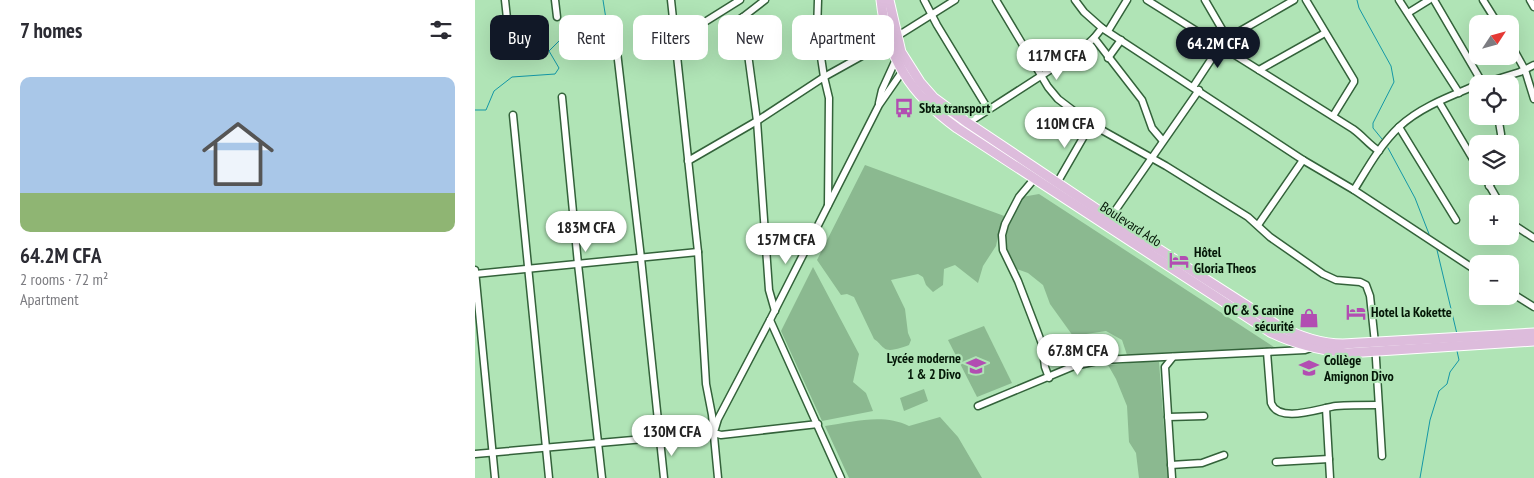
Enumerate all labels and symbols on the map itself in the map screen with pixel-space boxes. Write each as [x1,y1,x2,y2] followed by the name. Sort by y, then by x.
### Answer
[1469,15,1519,65] north arrow
[1161,27,1275,69] pin: 64.2M CFA
[1005,38,1109,81] pin: 117M CFA
[893,97,915,119] bus stop icon: Sbta transport
[919,99,990,117] place label: Sbta transport
[1013,106,1117,149] pin: 110M CFA
[1097,197,1165,251] street label: Boulevard Ado
[534,210,638,253] pin: 183M CFA
[734,222,838,265] pin: 157M CFA
[1194,243,1256,277] place label: Hôtel Gloria Theos
[1168,249,1190,271] hotel icon: Hôtel Gloria Theos
[1224,301,1294,335] place label: OC & S canine sécurité
[1345,301,1367,323] hotel icon: Hotel la Kokette
[1371,303,1452,321] place label: Hotel la Kokette
[1298,307,1320,329] shop icon: OC & S canine sécurité
[1021,334,1135,376] pin: 67.8M CFA
[887,349,961,383] place label: Lycée moderne 1 & 2 Divo
[1323,351,1394,385] place label: Collège Amignon Divo
[965,355,987,377] school or university icon: Lycée moderne 1 & 2 Divo
[1298,357,1320,379] school or university icon: Collège Amignon Divo
[620,414,724,457] pin: 130M CFA

